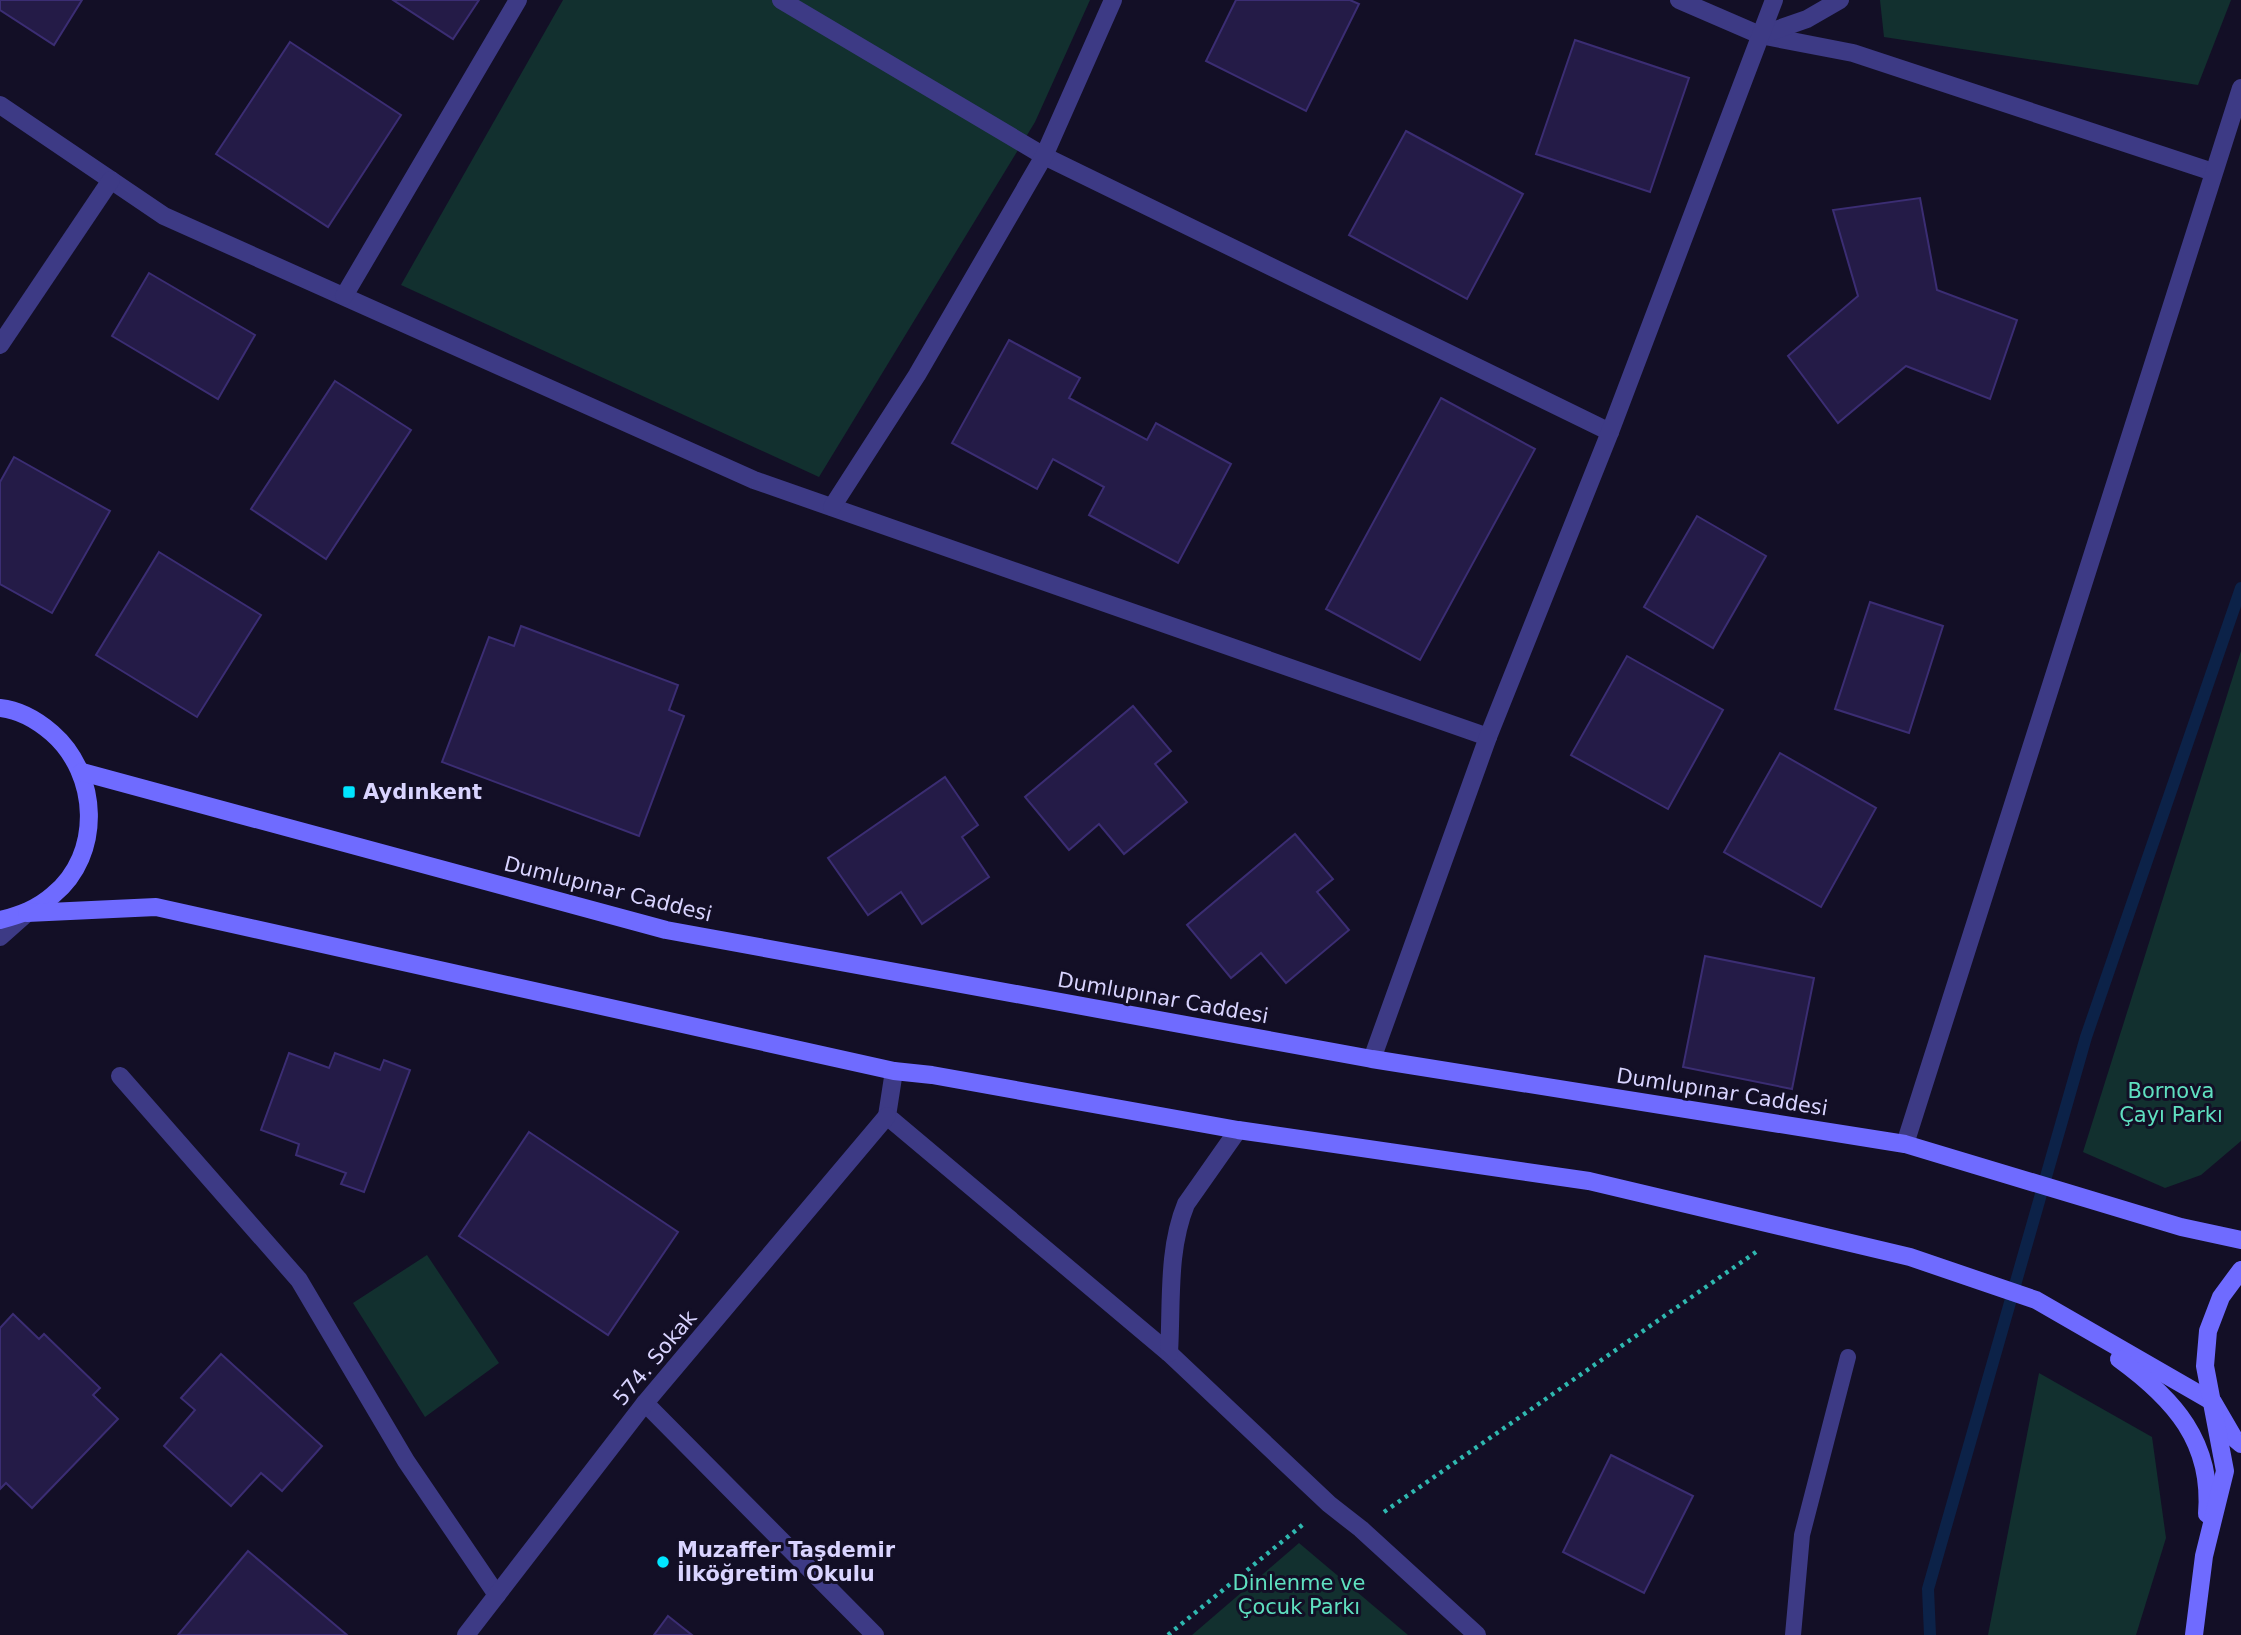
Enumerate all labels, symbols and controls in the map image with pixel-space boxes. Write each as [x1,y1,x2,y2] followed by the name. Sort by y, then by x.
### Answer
[363,780,482,804] place label: Aydınkent
[341,784,357,800] marker: Aydınkent
[501,852,715,926] street label: Dumlupınar Caddesi
[1056,968,1270,1028] street label: Dumlupınar Caddesi
[1615,1063,1829,1121] street label: Dumlupınar Caddesi
[2119,1079,2223,1127] park label: Bornova Çayı Parkı
[608,1305,702,1410] street label: 574. Sokak
[677,1538,896,1586] place label: Muzaffer Taşdemir İlköğretim Okulu
[655,1554,671,1570] marker: Muzaffer Taşdemir İlköğretim Okulu
[1233,1571,1365,1619] park label: Dinlenme ve Çocuk Parkı

